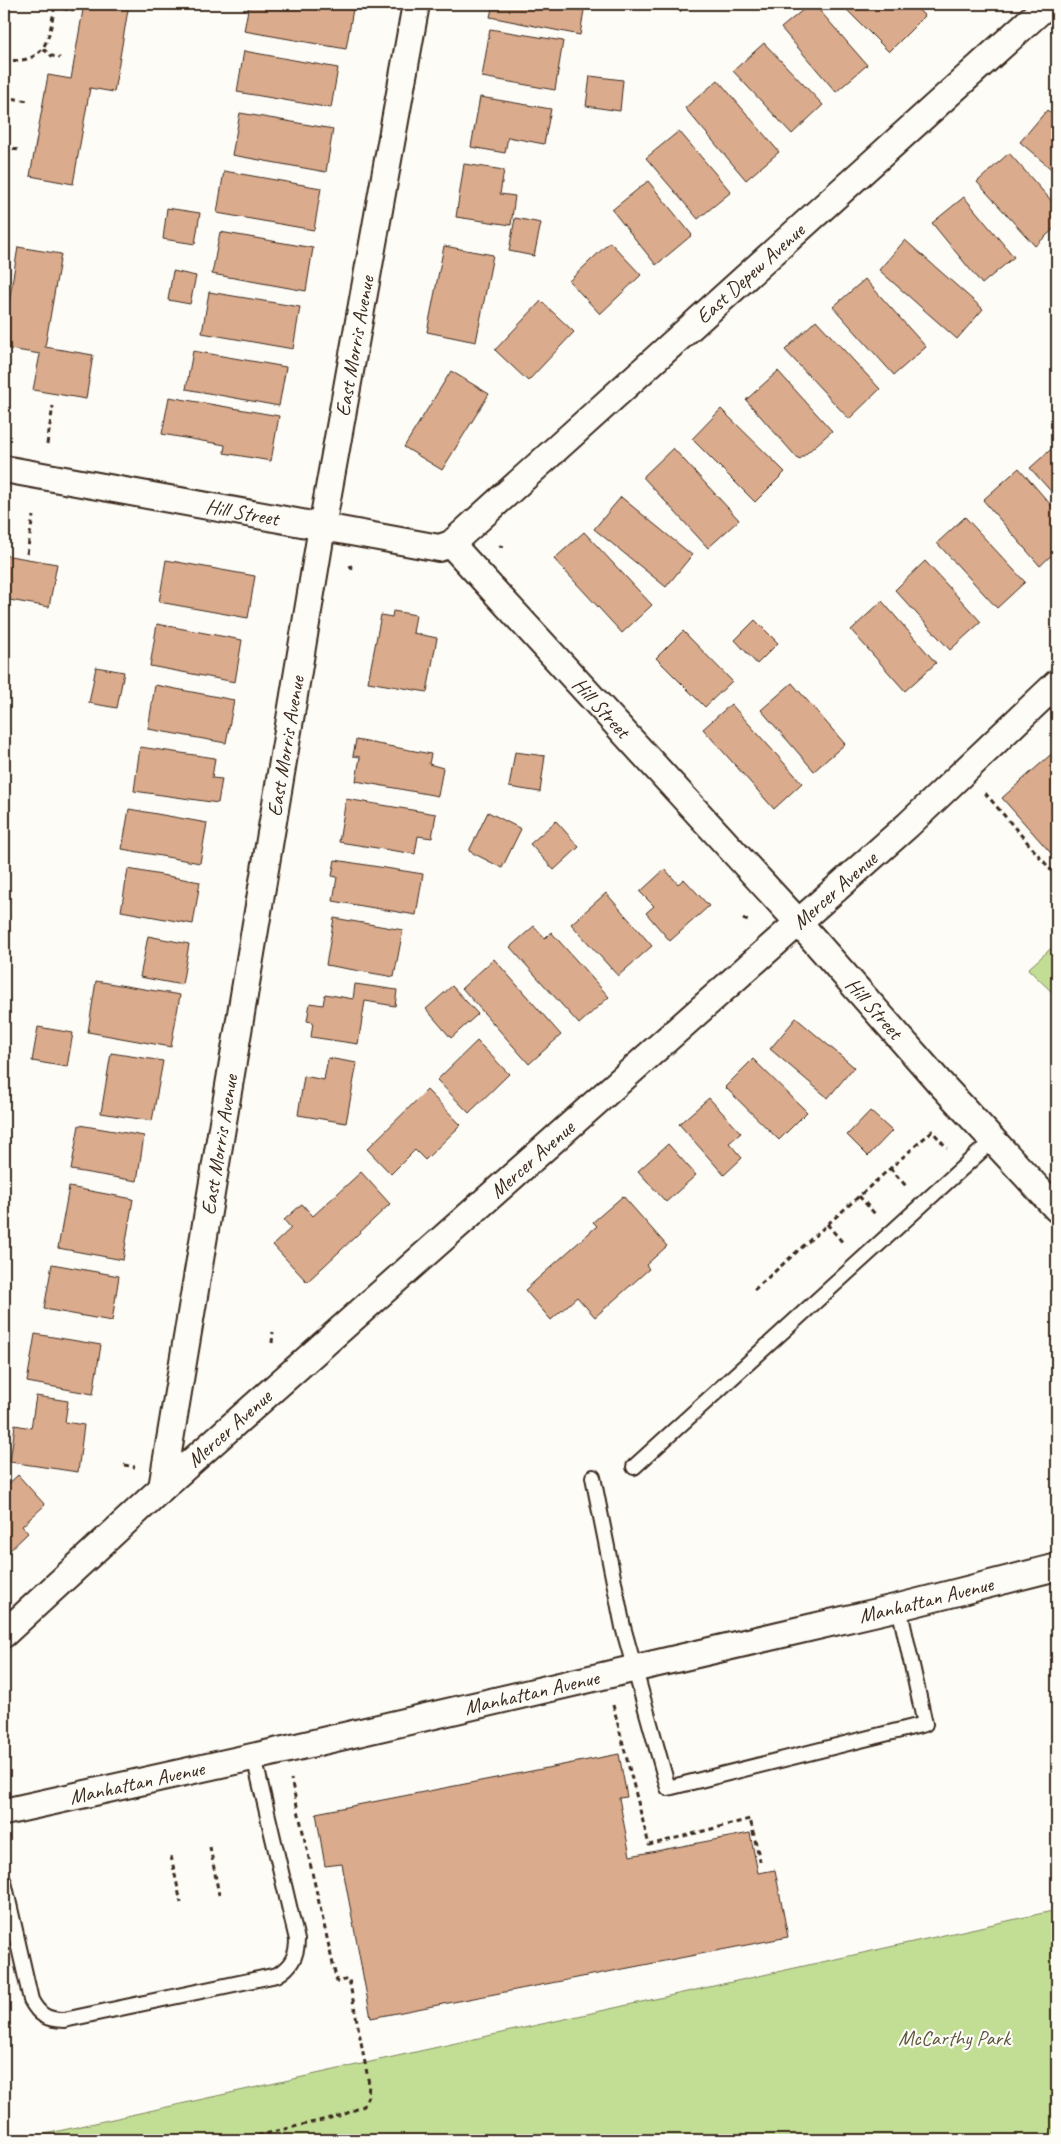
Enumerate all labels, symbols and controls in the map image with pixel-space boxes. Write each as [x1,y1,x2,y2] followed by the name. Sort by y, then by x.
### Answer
[690,217,811,329] street label: East Depew Avenue
[329,273,380,418] street label: East Morris Avenue
[204,493,283,532] street label: Hill Street
[567,672,637,745] street label: Hill Street
[261,673,310,818] street label: East Morris Avenue
[787,845,883,935] street label: Mercer Avenue
[840,972,909,1046] street label: Hill Street
[195,1072,244,1217] street label: East Morris Avenue
[484,1114,581,1204] street label: Mercer Avenue
[181,1383,278,1473] street label: Mercer Avenue
[856,1570,997,1629] street label: Manhattan Avenue
[462,1664,603,1721] street label: Manhattan Avenue
[67,1755,208,1810] street label: Manhattan Avenue
[898,2025,1012,2051] park label: McCarthy Park

